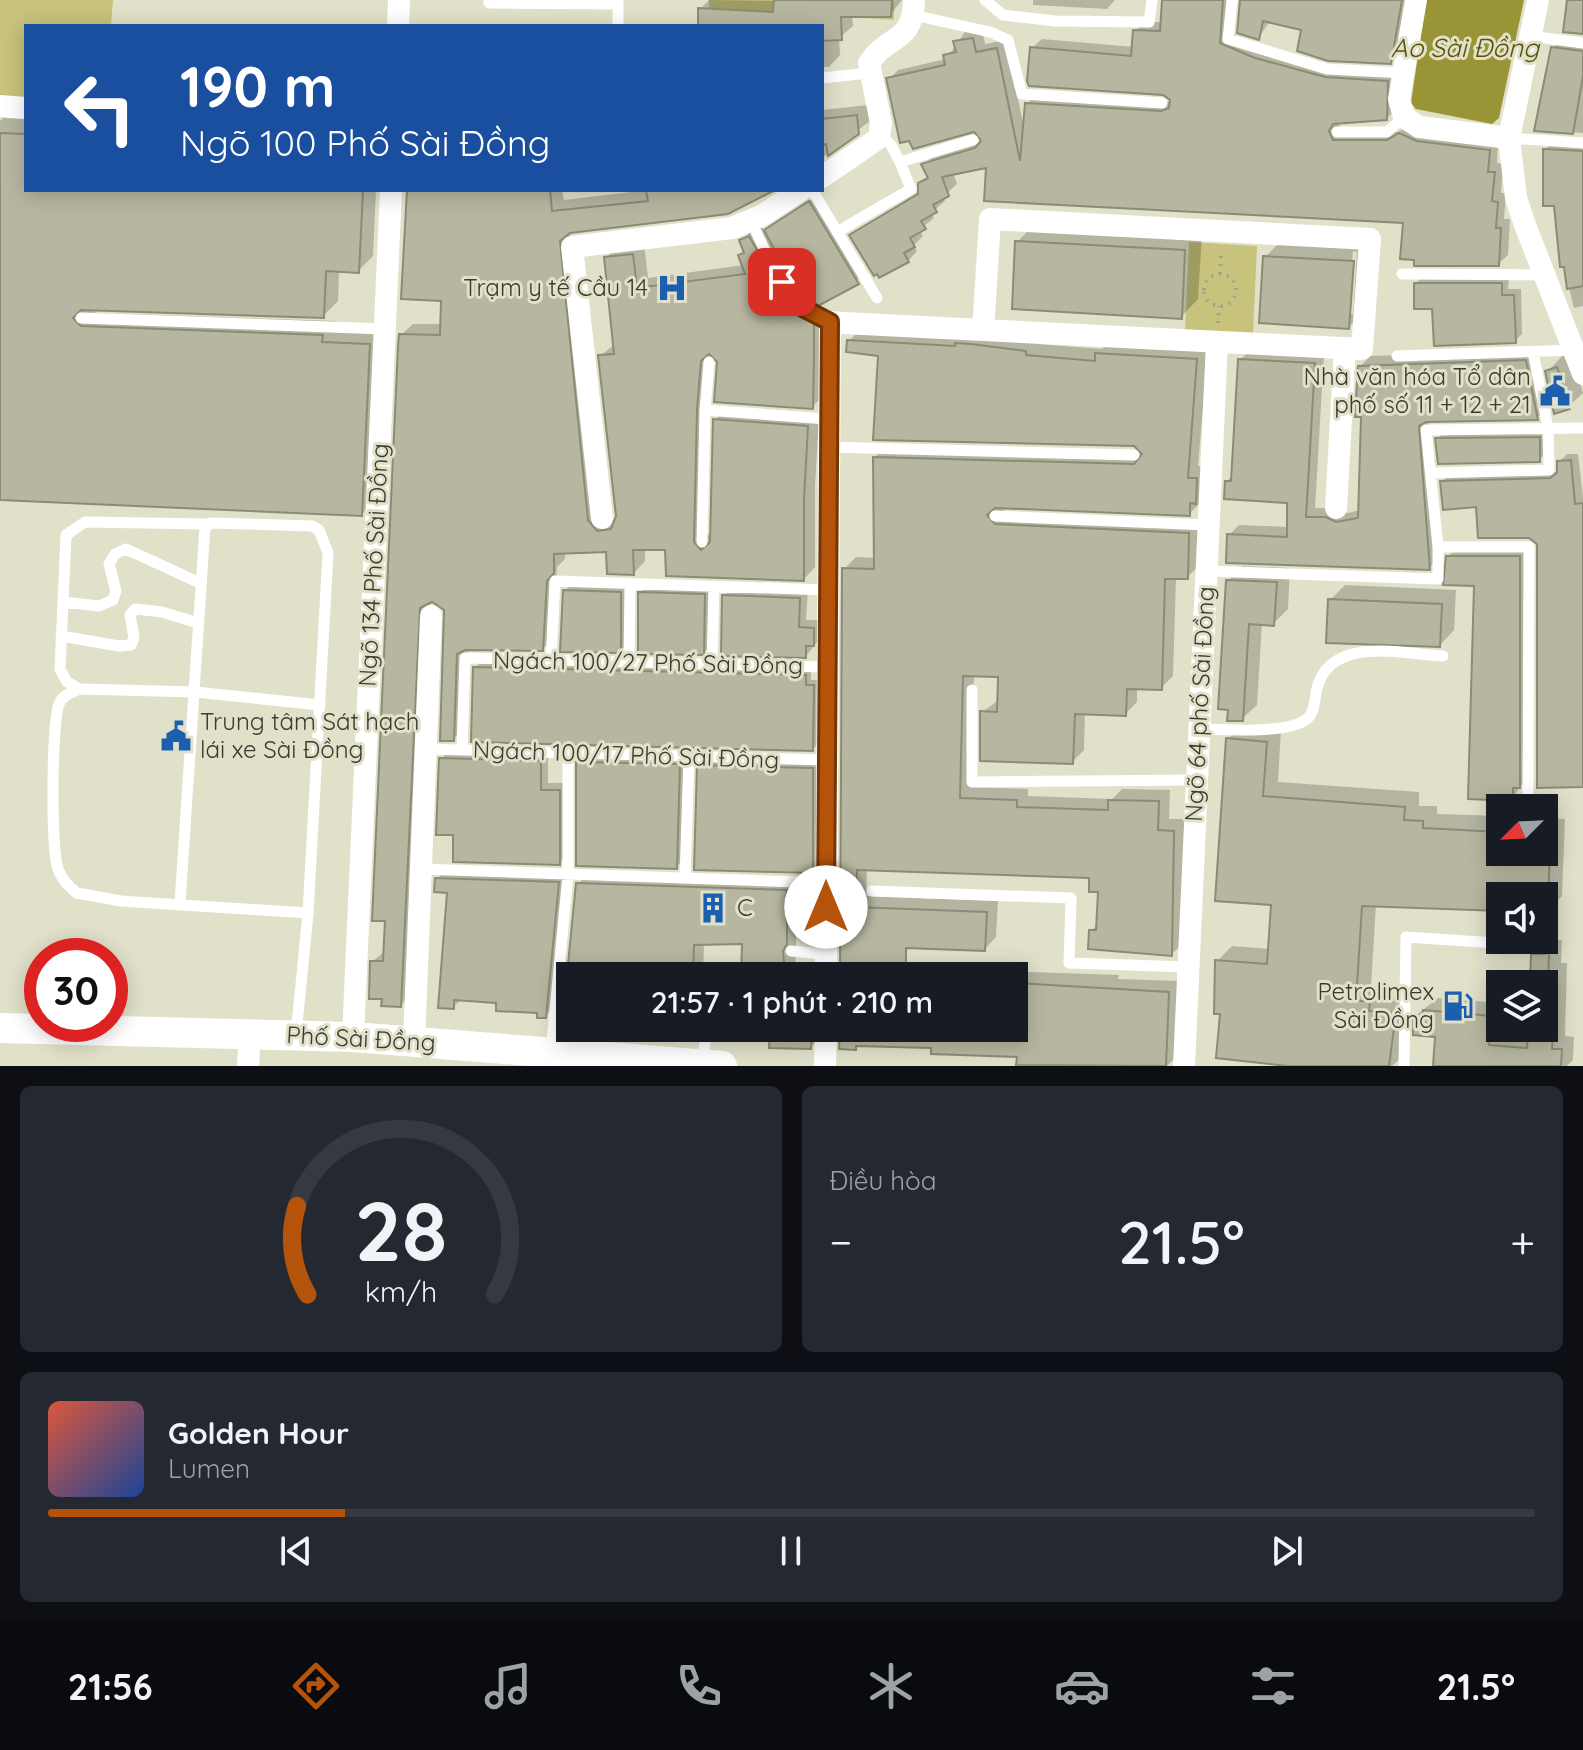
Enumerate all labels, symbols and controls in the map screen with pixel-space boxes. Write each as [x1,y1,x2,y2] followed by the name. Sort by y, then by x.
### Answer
[1391,31,1541,64] water label: Ao Sài Đồng
[180,51,335,121] text: 190 m
[48,56,152,160] icon: left
[180,120,550,165] text: Ngõ 100 Phố Sài Đồng
[748,248,816,316] pin
[760,260,804,304] icon: arrive
[655,271,689,305] hospital icon: Trạm y tế Cầu 14
[463,272,648,302] place label: Trạm y tế Cầu 14
[1303,361,1531,419] place label: Nhà văn hóa Tổ dân phố số 11 + 12 + 21
[1538,374,1572,408] public building icon: Nhà văn hóa Tổ dân phố số 11 + 12 + 21
[352,443,394,687] street label: Ngõ 134 Phố Sài Đồng
[1178,586,1220,822] street label: Ngõ 64 phố Sài Đồng
[493,644,803,680] street label: Ngách 100/27 Phố Sài Đồng
[200,706,419,764] place label: Trung tâm Sát hạch lái xe Sài Đồng
[159,719,193,753] public building icon: Trung tâm Sát hạch lái xe Sài Đồng
[472,734,780,774] street label: Ngách 100/17 Phố Sài Đồng
[1486,794,1558,866] north arrow
[1486,794,1558,1042] map controls
[784,865,868,949] position arrow
[1486,882,1558,954] button: sound
[696,891,730,925] building icon: C
[737,892,753,922] place label: C
[24,938,128,1042] speed limit sign: 30
[1486,970,1558,1042] button: layers
[1317,976,1434,1034] place label: Petrolimex Sài Đồng
[651,983,933,1021] text: 21:57 · 1 phút · 210 m
[1441,989,1475,1023] fuel station icon: Petrolimex Sài Đồng
[286,1019,436,1057] street label: Phố Sài Đồng
[830,1164,937,1197] text: Điều hòa
[354,1178,447,1282] text: 28
[1118,1204,1245,1279] text: 21.5°
[830,1214,852,1269] text: −
[1510,1214,1535,1269] text: +
[364,1273,437,1309] text: km/h
[168,1414,349,1452] text: Golden Hour
[168,1452,250,1485] text: Lumen
[274,1529,318,1573] icon: previous
[769,1529,813,1573] icon: pause
[1265,1529,1309,1573] icon: next
[288,1658,344,1714] icon: directions
[480,1658,536,1714] icon: music
[671,1658,727,1714] icon: phone
[863,1658,919,1714] icon: climate
[1054,1658,1110,1714] icon: car
[1245,1658,1301,1714] icon: filters
[68,1664,153,1709] text: 21:56
[1437,1664,1515,1709] text: 21.5°

